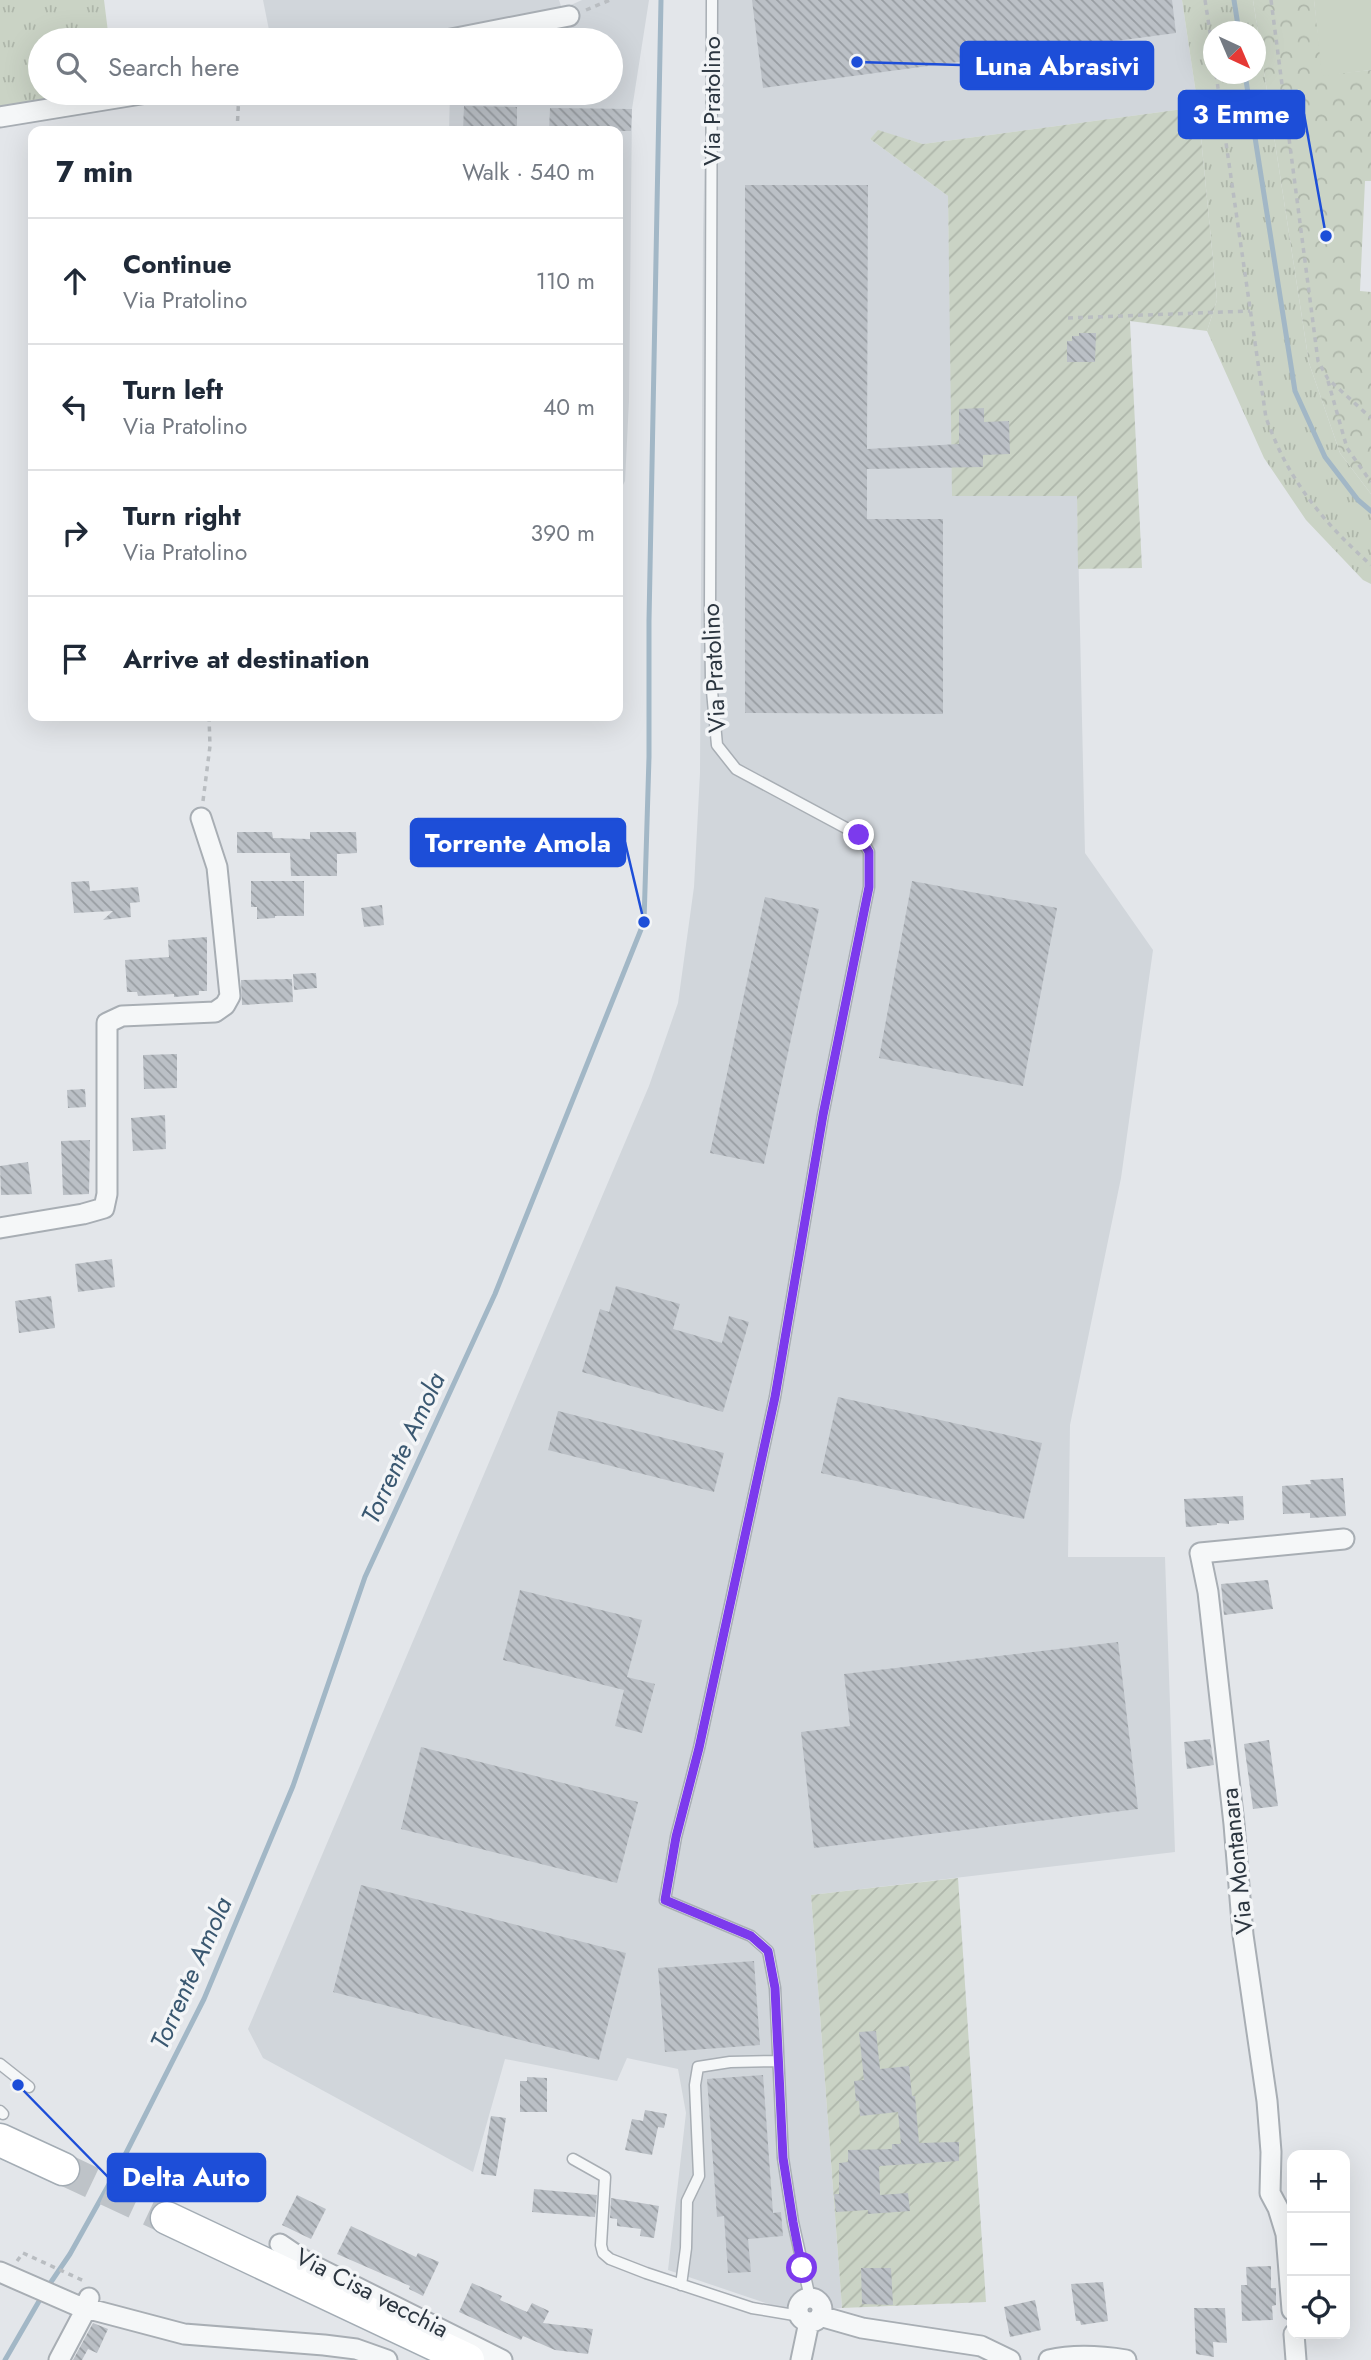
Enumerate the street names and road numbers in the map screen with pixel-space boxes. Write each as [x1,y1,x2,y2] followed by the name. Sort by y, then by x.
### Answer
[694,36,729,166] street label: Via Pratolino
[693,602,734,734] street label: Via Pratolino
[1211,1786,1262,1936] street label: Via Montanara
[290,2239,455,2346] street label: Via Cisa vecchia

